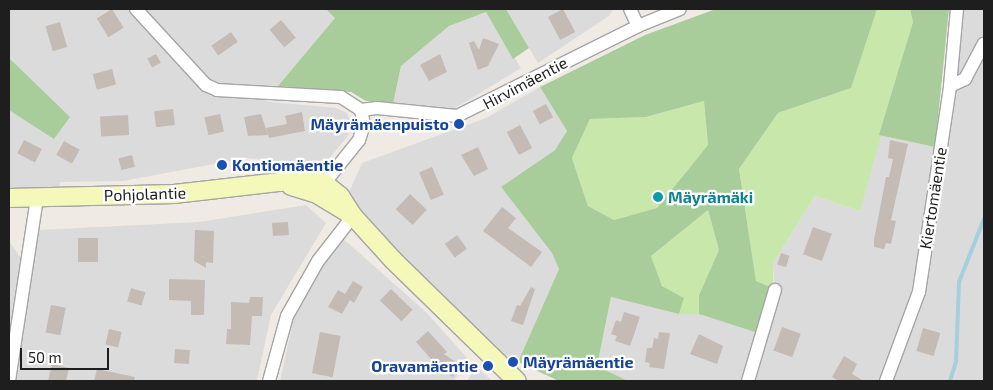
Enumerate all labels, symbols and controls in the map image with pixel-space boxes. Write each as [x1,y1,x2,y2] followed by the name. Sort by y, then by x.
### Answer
[479,53,571,113] street label: Hirvimäentie
[310,114,449,134] place label: Mäyrämäenpuisto
[453,118,465,130] marker: Mäyrämäenpuisto
[915,146,951,250] street label: Kiertomäentie
[232,155,343,175] place label: Kontiomäentie
[216,159,228,171] marker: Kontiomäentie
[104,183,186,205] street label: Pohjolantie
[668,187,753,207] place label: Mäyrämäki
[652,191,664,203] marker: Mäyrämäki
[22,338,111,370] scale bar
[28,348,62,366] text: 50 m
[523,352,634,372] place label: Mäyrämäentie
[371,356,478,376] place label: Oravamäentie
[507,356,519,368] marker: Mäyrämäentie
[482,360,494,372] marker: Oravamäentie

